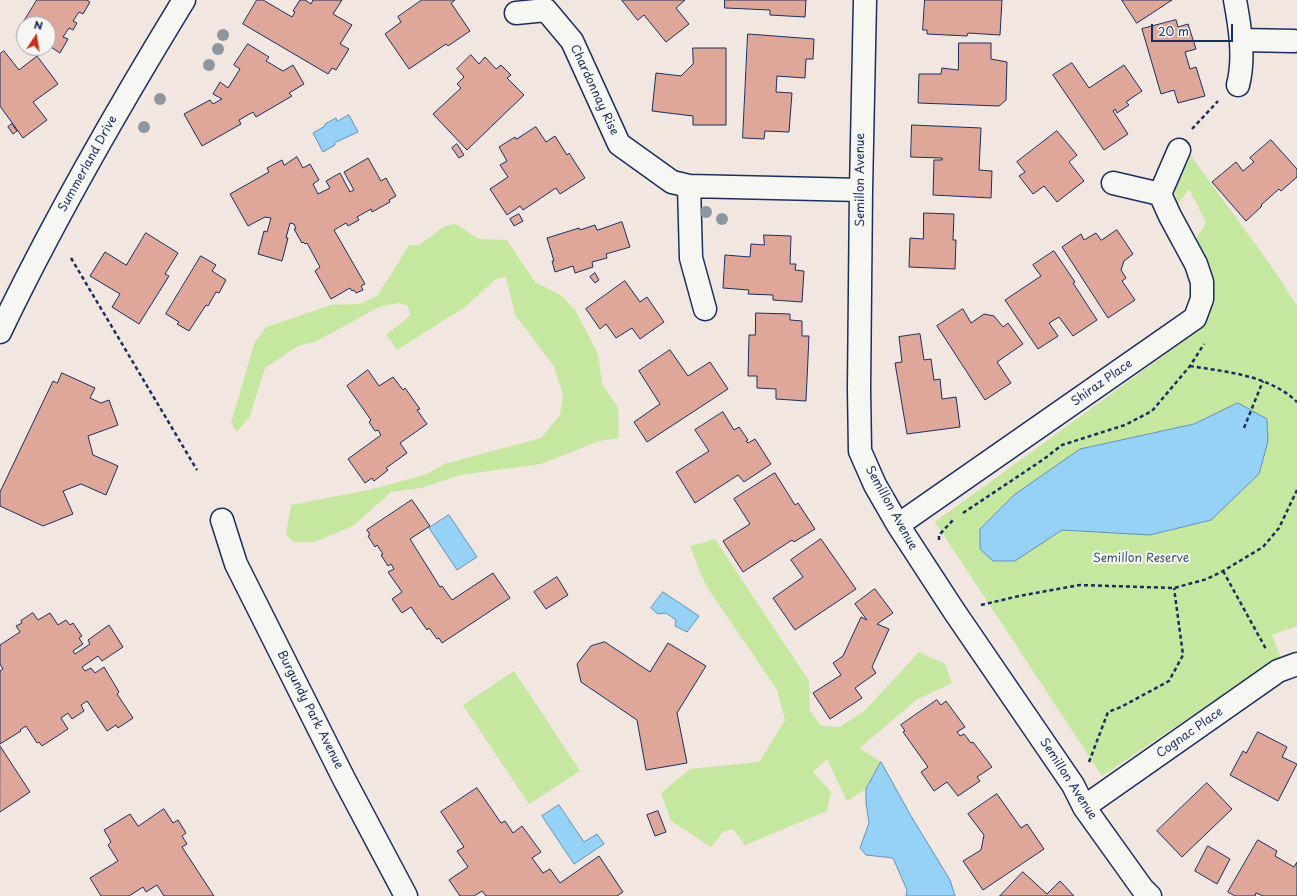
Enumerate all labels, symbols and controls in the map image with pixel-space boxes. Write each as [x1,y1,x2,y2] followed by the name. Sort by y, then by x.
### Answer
[16,16,56,56] north arrow
[32,16,44,34] text: N
[1153,16,1235,42] scale bar
[1158,22,1189,40] text: 20 m
[567,42,621,138] street label: Chardonnay Rise
[56,113,120,215] street label: Summerland Drive
[854,133,868,227] street label: Semillon Avenue
[1069,357,1135,409] street label: Shiraz Place
[862,463,920,553] street label: Semillon Avenue
[1093,552,1189,566] park label: Semillon Reserve
[274,648,346,772] street label: Burgundy Park Avenue
[1154,705,1226,761] street label: Cognac Place
[1036,736,1100,822] street label: Semillon Avenue

